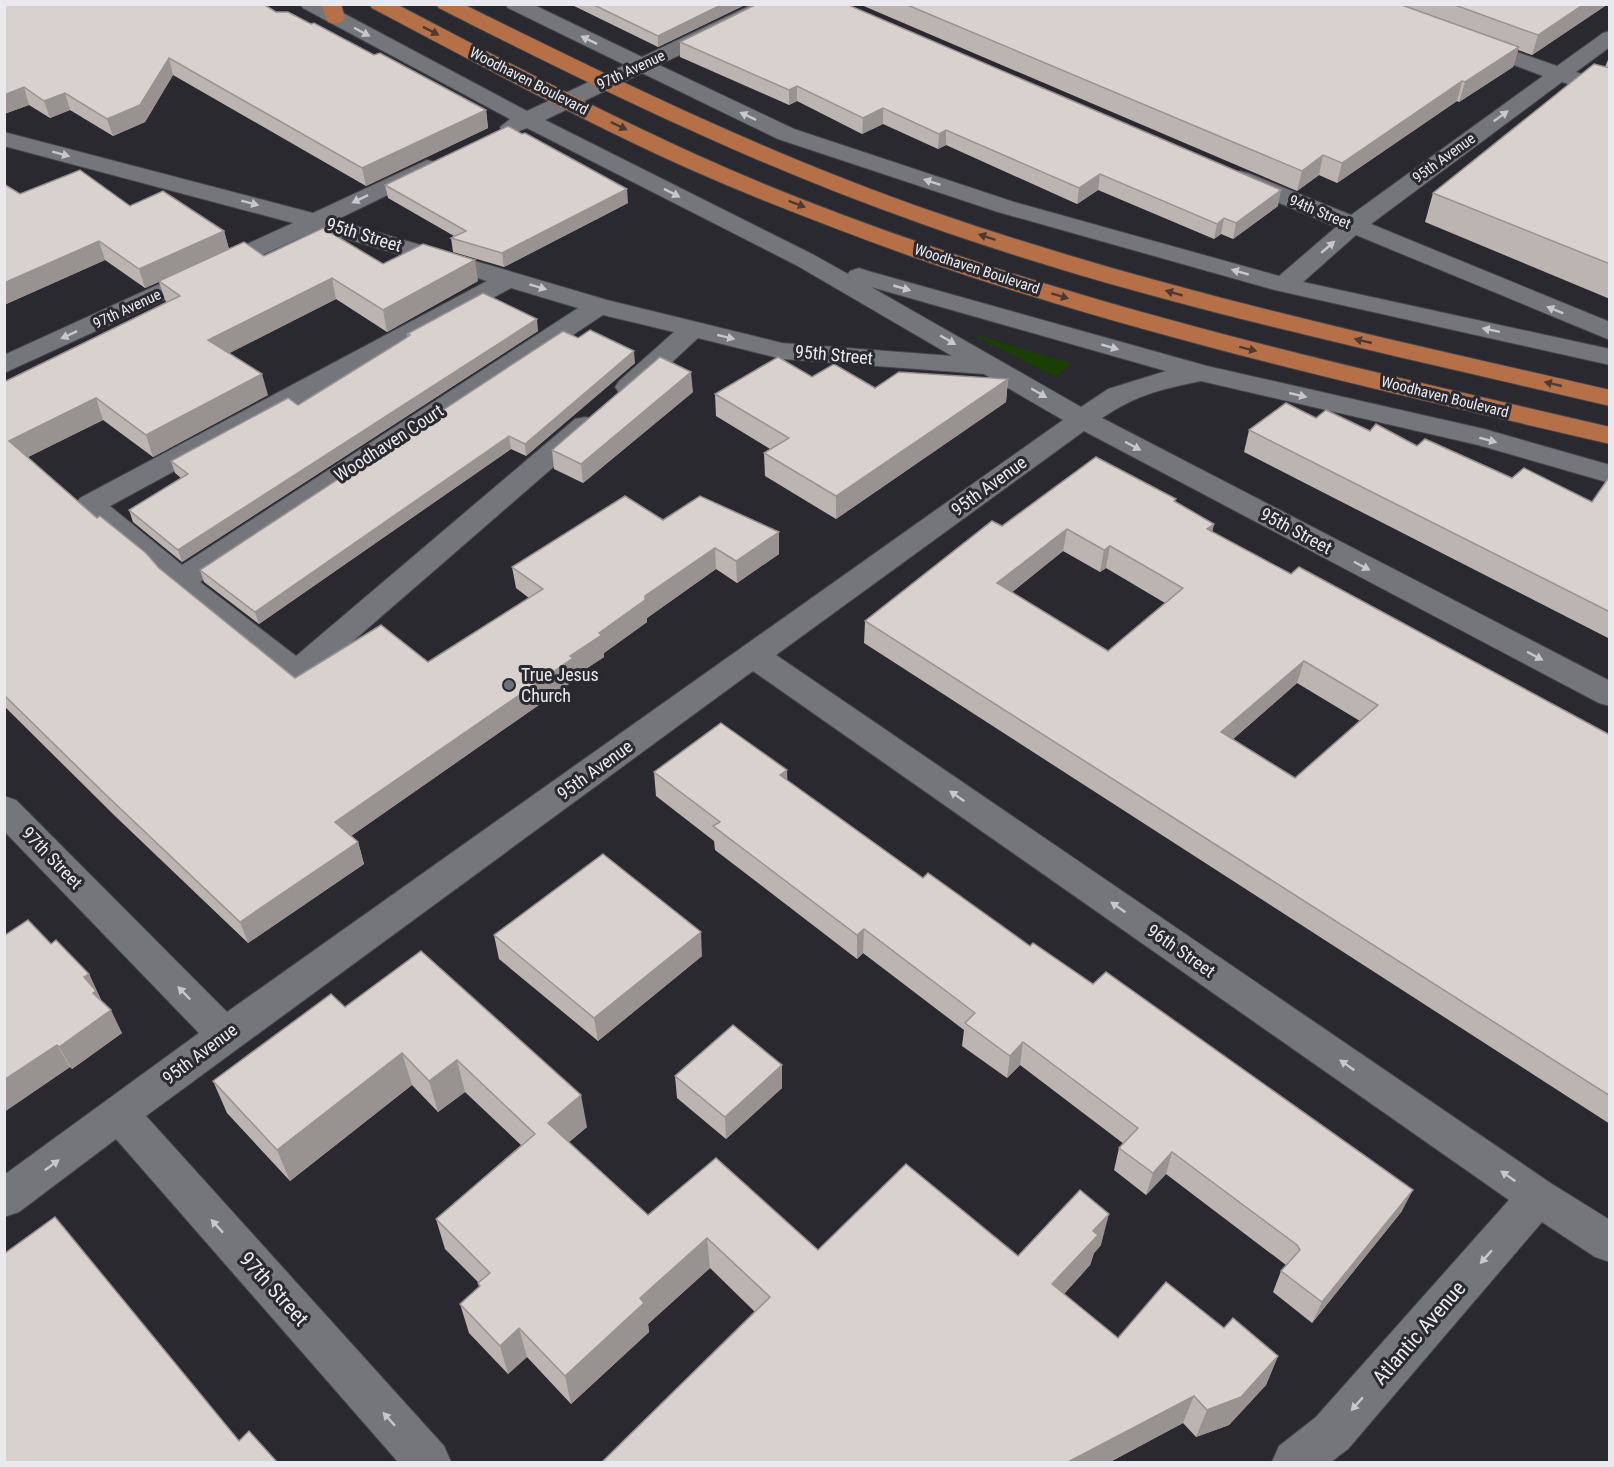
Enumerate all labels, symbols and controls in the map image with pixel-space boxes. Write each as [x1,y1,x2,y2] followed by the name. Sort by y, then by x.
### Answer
[422,26,439,36] one-way arrow
[354,27,371,37] one-way arrow
[580,36,597,45] one-way arrow
[467,43,591,119] street label: Woodhaven Boulevard
[594,46,668,94] street label: 97th Avenue
[1493,111,1508,123] one-way arrow
[740,112,757,121] one-way arrow
[610,121,627,131] one-way arrow
[1409,129,1479,187] street label: 95th Avenue
[52,149,70,159] one-way arrow
[922,177,940,187] one-way arrow
[664,188,681,198] one-way arrow
[1287,191,1353,233] street label: 94th Street
[352,195,369,204] one-way arrow
[241,199,259,208] one-way arrow
[788,200,806,210] one-way arrow
[324,213,405,256] street label: 95th Street
[978,232,996,242] one-way arrow
[912,240,1042,298] street label: Woodhaven Boulevard
[1320,240,1336,253] one-way arrow
[1230,267,1248,276] one-way arrow
[529,283,547,292] one-way arrow
[893,284,911,293] one-way arrow
[90,285,164,333] street label: 97th Avenue
[1164,287,1183,297] one-way arrow
[1051,292,1069,301] one-way arrow
[1546,305,1564,315] one-way arrow
[1482,325,1500,335] one-way arrow
[61,331,78,340] one-way arrow
[717,333,735,343] one-way arrow
[940,335,956,346] one-way arrow
[1353,335,1372,345] one-way arrow
[794,341,874,368] street label: 95th Street
[1101,343,1119,352] one-way arrow
[1239,345,1257,355] one-way arrow
[1379,372,1511,422] street label: Woodhaven Boulevard
[1543,379,1562,389] one-way arrow
[1031,388,1048,398] one-way arrow
[1289,391,1308,401] one-way arrow
[330,400,447,486] street label: Woodhaven Court
[1479,435,1497,445] one-way arrow
[1125,441,1142,451] one-way arrow
[947,451,1030,520] street label: 95th Avenue
[1257,503,1336,558] street label: 95th Street
[1354,561,1371,571] one-way arrow
[1526,651,1543,661] one-way arrow
[521,664,599,706] place label: True Jesus Church
[502,678,516,692] marker: True Jesus Church
[553,735,636,804] street label: 95th Avenue
[949,791,965,802] one-way arrow
[18,822,87,893] street label: 97th Street
[1110,901,1126,913] one-way arrow
[1143,920,1219,982] street label: 96th Street
[178,987,192,1001] one-way arrow
[158,1019,241,1088] street label: 95th Avenue
[1340,1059,1356,1071] one-way arrow
[44,1159,59,1171] one-way arrow
[1500,1170,1516,1182] one-way arrow
[211,1218,224,1234] one-way arrow
[235,1247,313,1331] street label: 97th Street
[1480,1249,1493,1264] one-way arrow
[1368,1276,1471,1390] street label: Atlantic Avenue
[1351,1396,1364,1412] one-way arrow
[383,1412,396,1427] one-way arrow

